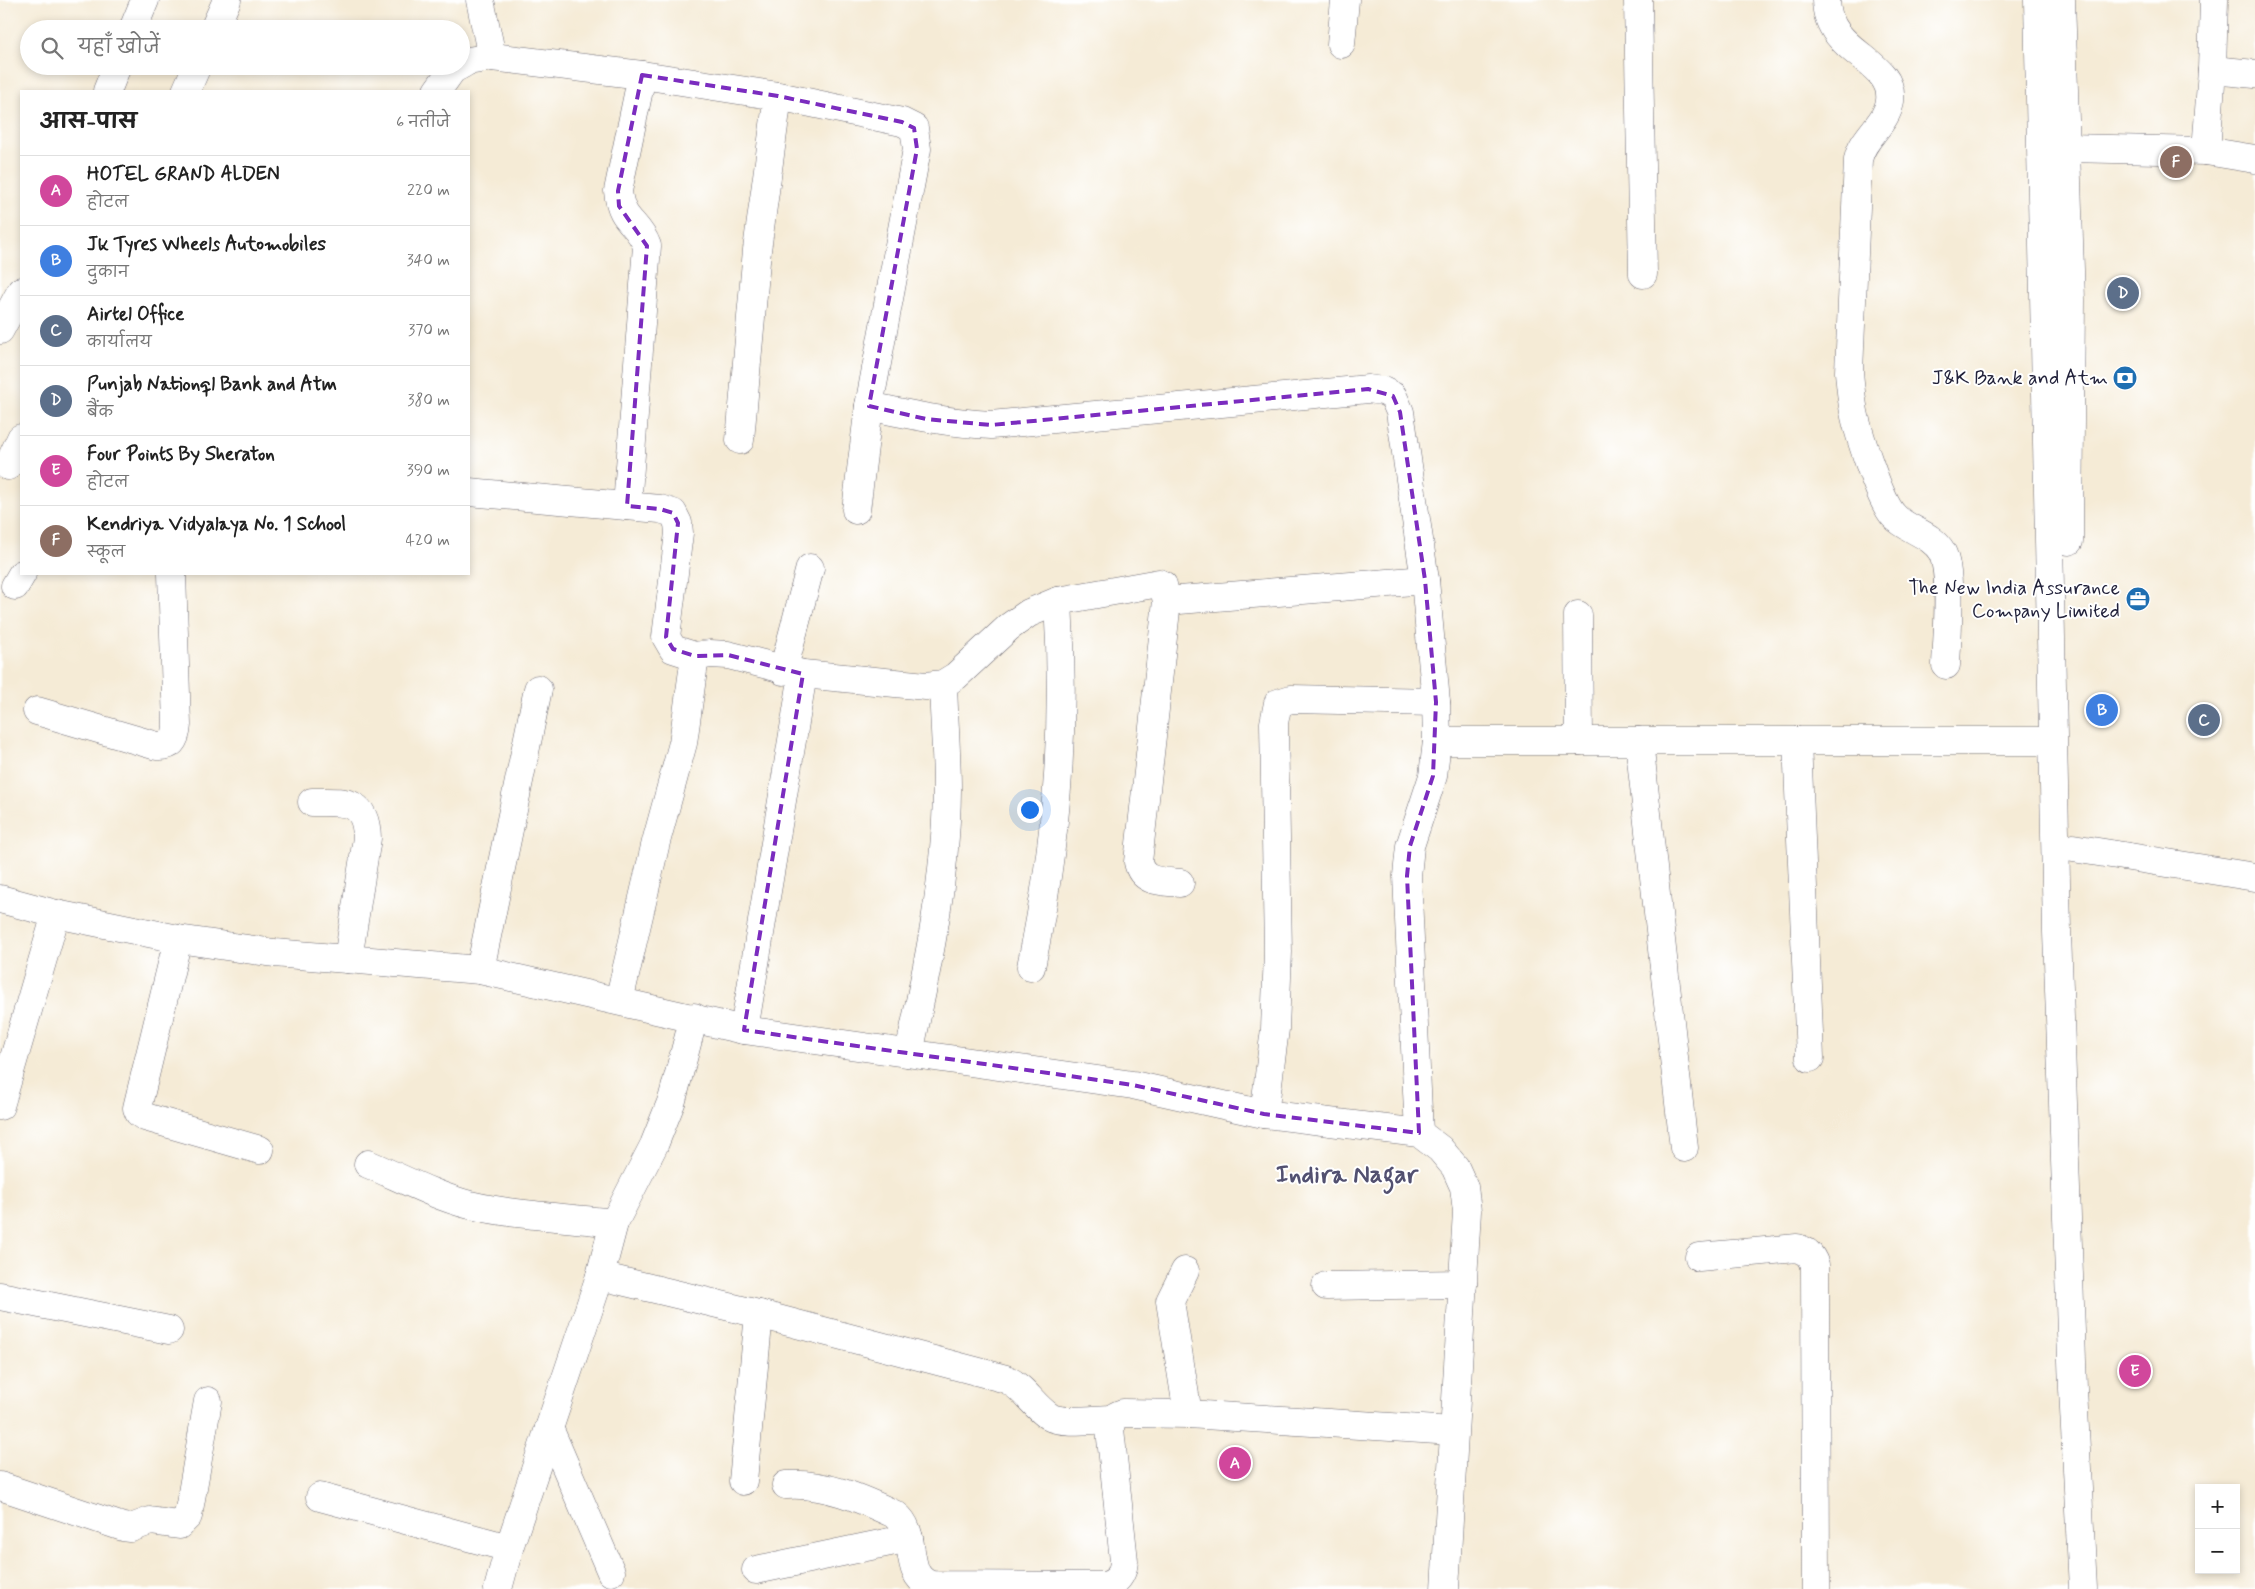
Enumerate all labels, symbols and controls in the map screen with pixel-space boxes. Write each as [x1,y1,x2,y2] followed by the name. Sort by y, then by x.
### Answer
[20,20,470,75] search box
[38,34,66,62] icon: search
[78,35,160,60] text: यहाँ खोजें
[40,108,137,136] text: आस-पास
[396,112,450,133] text: 6 नतीजे
[2160,143,2192,181] pin: F
[87,162,280,187] text: HOTEL GRAND ALDEN
[51,180,61,201] text: A
[407,180,450,201] text: 220 m
[87,192,129,213] text: होटल
[87,232,326,257] text: Jk Tyres Wheels Automobiles
[51,250,61,271] text: B
[406,250,450,271] text: 340 m
[87,262,129,283] text: दुकान
[2107,274,2139,312] pin: D
[87,302,184,327] text: Airtel Office
[50,320,62,341] text: C
[408,320,450,341] text: 370 m
[87,332,152,353] text: कार्यालय
[1932,365,2108,392] place label: J&K Bank and Atm
[2112,365,2138,391] bank icon: J&K Bank and Atm
[87,372,337,397] text: Punjab Nationql Bank and Atm
[50,390,62,411] text: D
[407,390,450,411] text: 380 m
[87,402,113,423] text: बैंक
[87,442,275,467] text: Four Points By Sheraton
[51,460,61,481] text: E
[407,460,450,481] text: 390 m
[87,472,129,493] text: होटल
[87,512,346,537] text: Kendriya Vidyalaya No. 1 School
[52,530,60,551] text: F
[406,530,450,551] text: 420 m
[87,542,125,563] text: स्कूल
[1908,575,2120,625] place label: The New India Assurance Company Limited
[2125,586,2151,612] office icon: The New India Assurance Company Limited
[2086,691,2118,729] pin: B
[2188,701,2220,739] pin: C
[1017,797,1043,823] your location
[1276,1159,1420,1194] district label: Indira Nagar
[2119,1352,2151,1390] pin: E
[1219,1444,1251,1482] pin: A
[2195,1484,2240,1574] map controls
[2195,1484,2240,1529] button: +
[2195,1529,2240,1574] button: −

